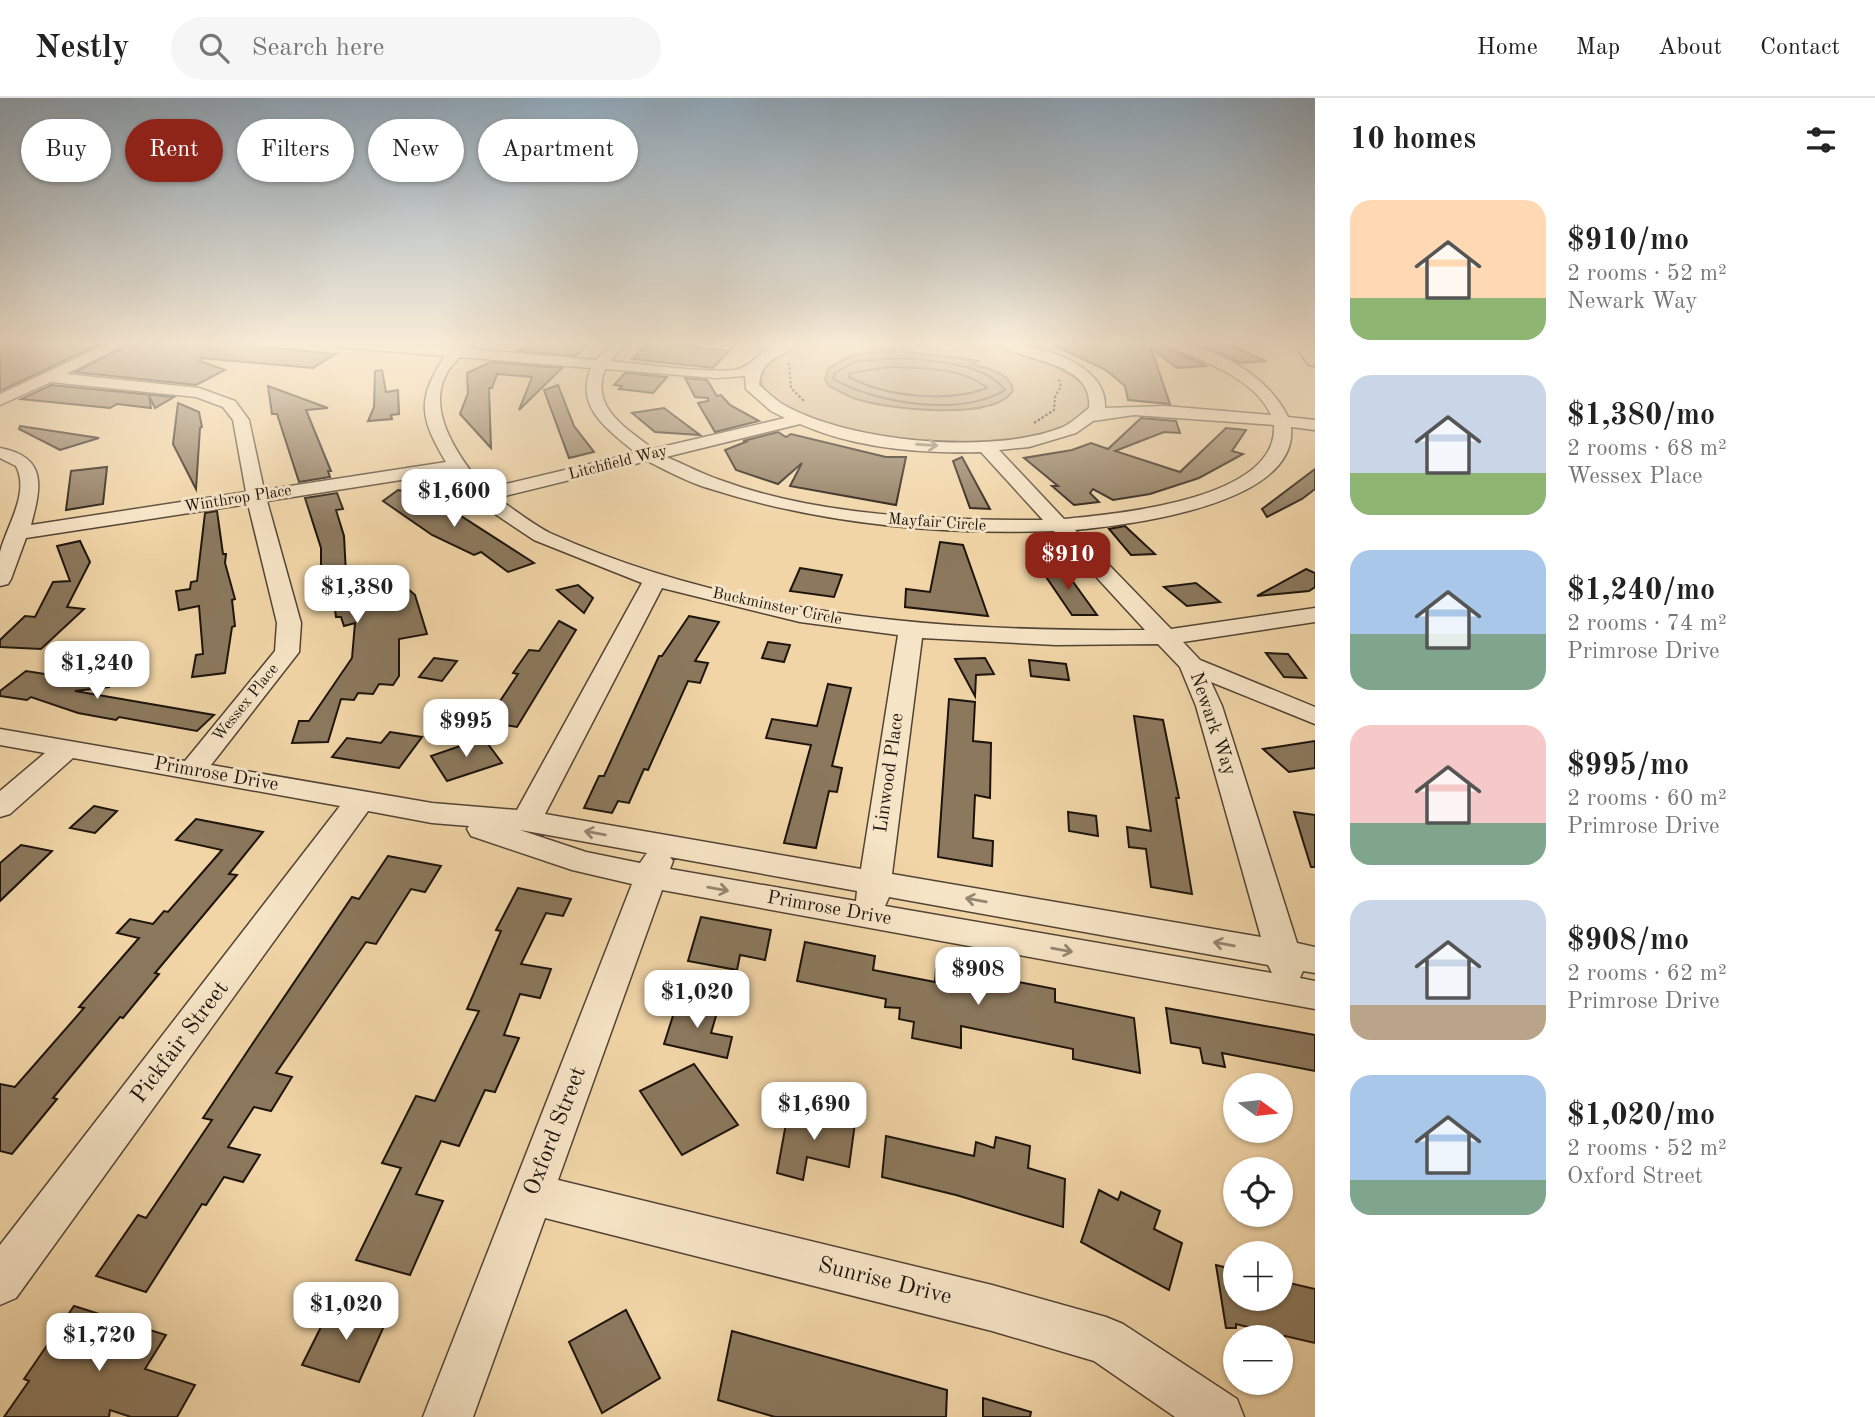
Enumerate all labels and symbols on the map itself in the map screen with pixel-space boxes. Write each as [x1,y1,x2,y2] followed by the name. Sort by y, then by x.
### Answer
[915,439,938,452] one-way arrow
[567,443,670,483] street label: Litchfield Way
[397,470,511,529] pin: $1,600
[183,483,293,515] street label: Winthrop Place
[887,512,987,534] street label: Mayfair Circle
[1027,532,1109,592] pin: $910
[300,566,414,625] pin: $1,380
[711,585,843,629] street label: Buckminster Circle
[40,642,154,701] pin: $1,240
[210,661,282,745] street label: Wessex Place
[1185,670,1239,778] street label: Newark Way
[425,700,507,759] pin: $995
[872,712,908,834] street label: Linwood Place
[152,755,280,795] street label: Primrose Drive
[585,826,607,839] one-way arrow
[706,883,729,896] one-way arrow
[765,889,893,929] street label: Primrose Drive
[965,893,987,906] one-way arrow
[1213,937,1236,950] one-way arrow
[1050,944,1073,957] one-way arrow
[937,948,1019,1007] pin: $908
[640,970,754,1030] pin: $1,020
[127,977,233,1107] street label: Pickfair Street
[520,1063,590,1199] street label: Oxford Street
[1223,1073,1293,1143] north arrow
[757,1082,871,1142] pin: $1,690
[816,1253,954,1309] street label: Sunrise Drive
[289,1282,403,1342] pin: $1,020
[42,1314,156,1373] pin: $1,720

